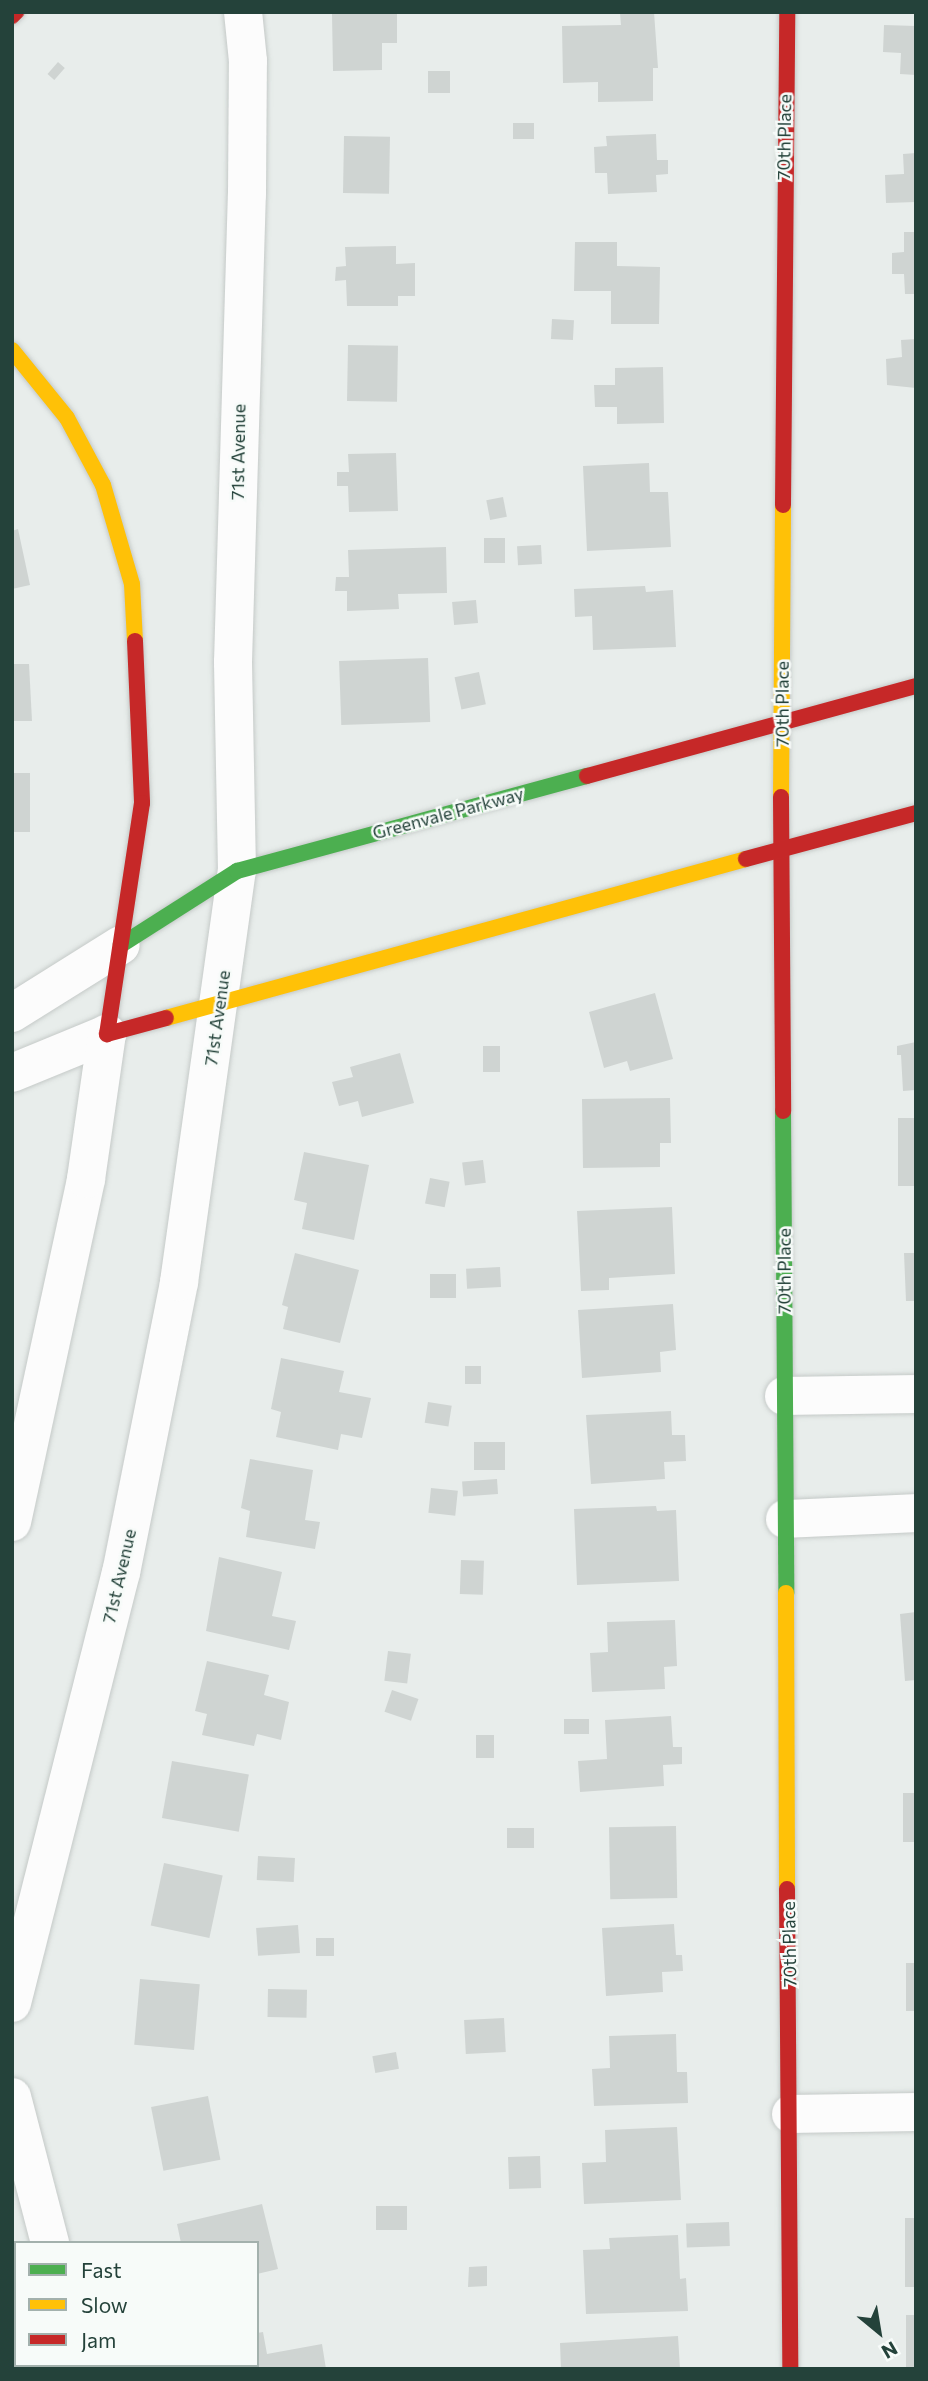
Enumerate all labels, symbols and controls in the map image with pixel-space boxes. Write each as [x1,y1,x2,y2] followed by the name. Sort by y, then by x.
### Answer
[772,94,796,180] street label: 70th Place
[226,404,250,500] street label: 71st Avenue
[771,661,793,747] street label: 70th Place
[370,782,526,844] street label: Greenvale Parkway
[200,969,234,1067] street label: 71st Avenue
[773,1228,795,1314] street label: 70th Place
[98,1527,140,1625] street label: 71st Avenue
[777,1901,801,1987] street label: 70th Place
[14,2241,259,2367] legend
[81,2257,122,2282] text: Fast
[81,2292,128,2317] text: Slow
[844,2297,914,2367] north arrow
[81,2327,116,2352] text: Jam
[878,2337,902,2364] text: N

